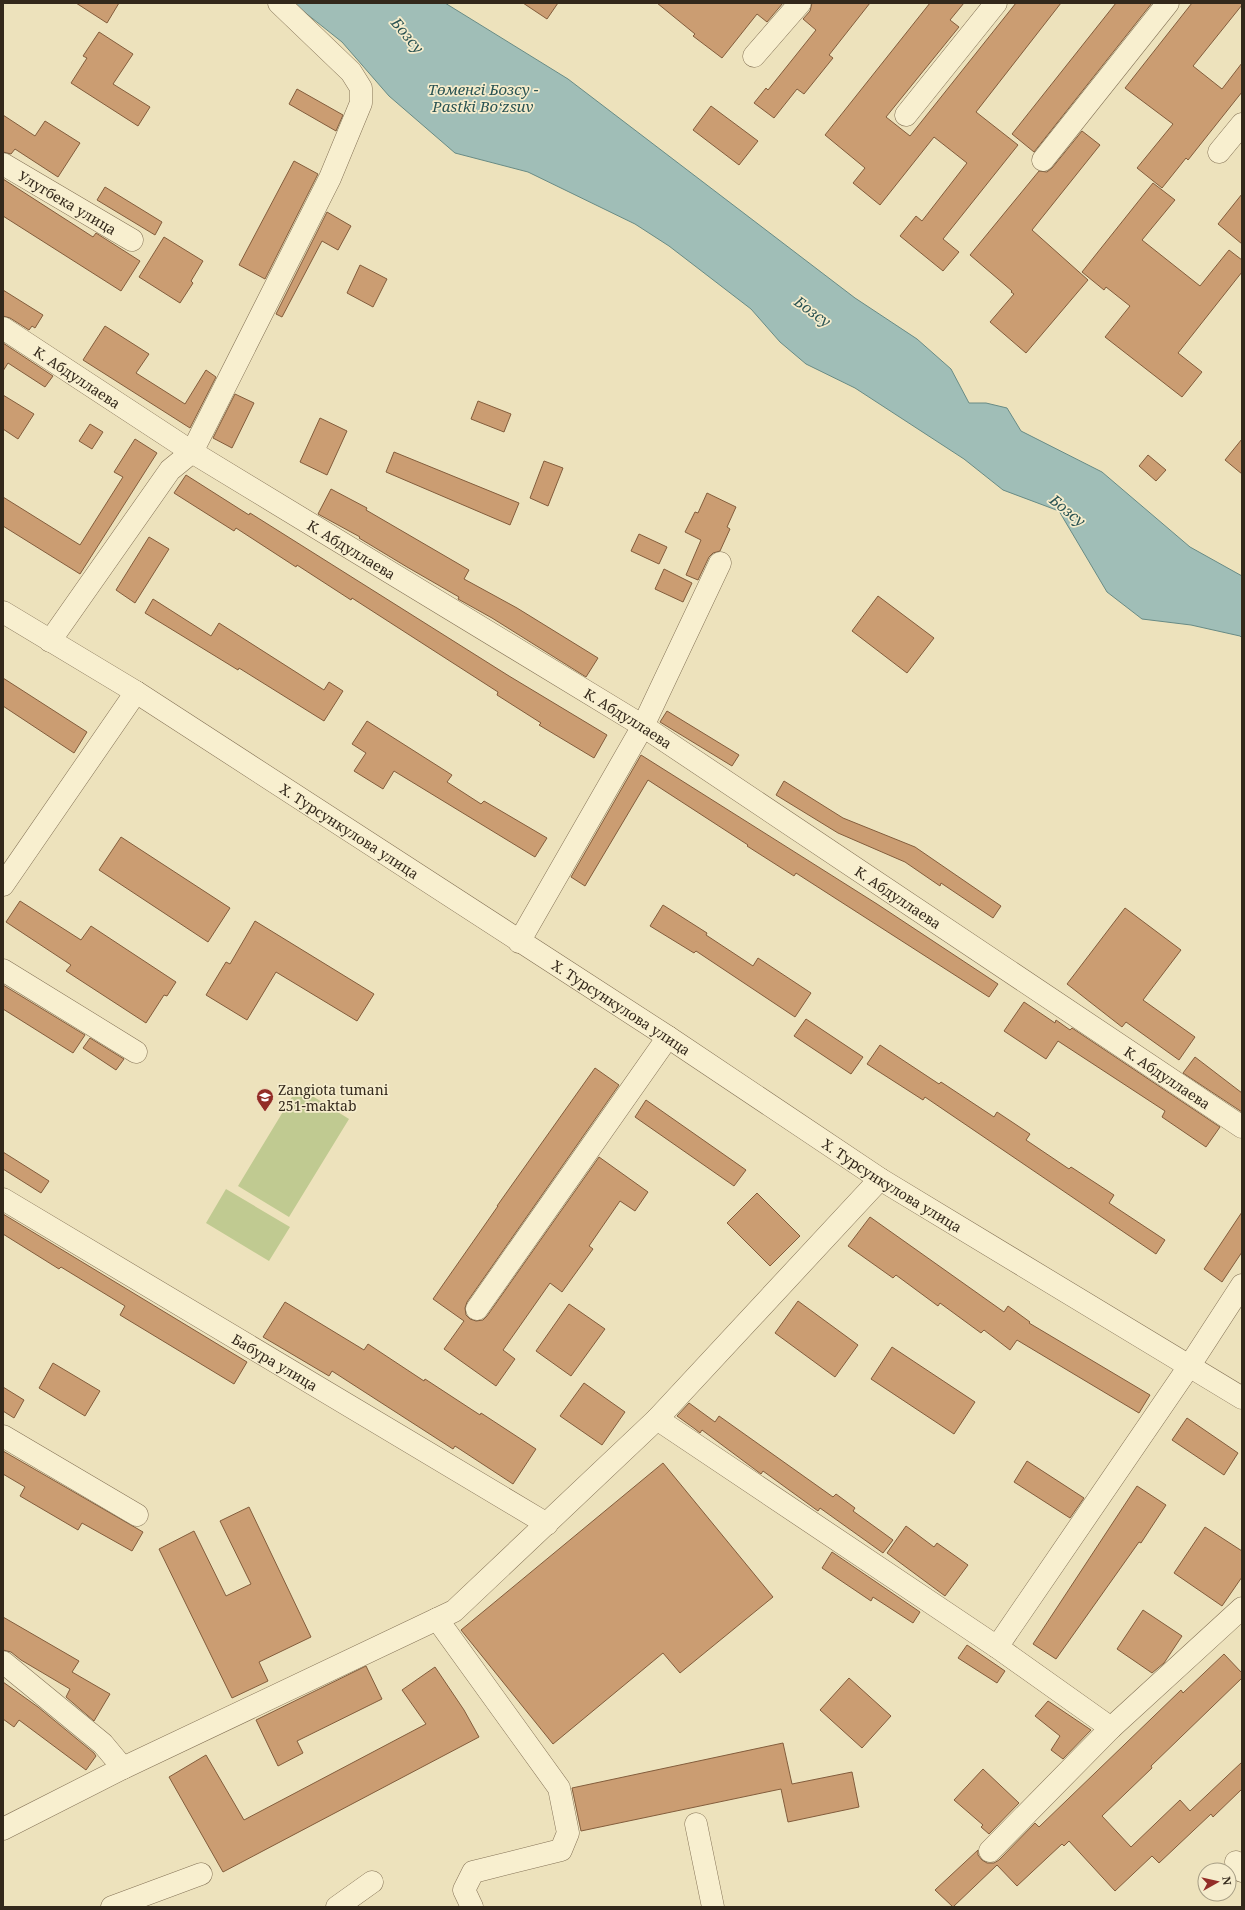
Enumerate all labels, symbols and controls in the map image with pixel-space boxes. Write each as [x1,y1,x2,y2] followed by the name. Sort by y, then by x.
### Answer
[387,12,429,57] water label: Бозсу
[428,79,539,116] water label: Төменгі Бозсу - Pastki Boʻzsuv
[15,166,120,238] street label: Улугбека улица
[790,290,835,331] water label: Бозсу
[30,341,124,412] street label: К. Абдуллаева
[1045,489,1090,531] water label: Бозсу
[304,515,399,583] street label: К. Абдуллаева
[581,683,676,752] street label: К. Абдуллаева
[277,779,423,883] street label: Х. Турсункулова улица
[851,861,945,933] street label: К. Абдуллаева
[549,955,695,1059] street label: Х. Турсункулова улица
[1121,1041,1214,1113] street label: К. Абдуллаева
[278,1080,389,1115] place label: Zangiota tumani 251-maktab
[255,1087,275,1112] school or university icon: Zangiota tumani 251-maktab
[819,1134,966,1236] street label: Х. Турсункулова улица
[229,1329,322,1395] street label: Бабура улица
[1197,1862,1237,1902] north arrow
[1219,1875,1235,1886] text: N

